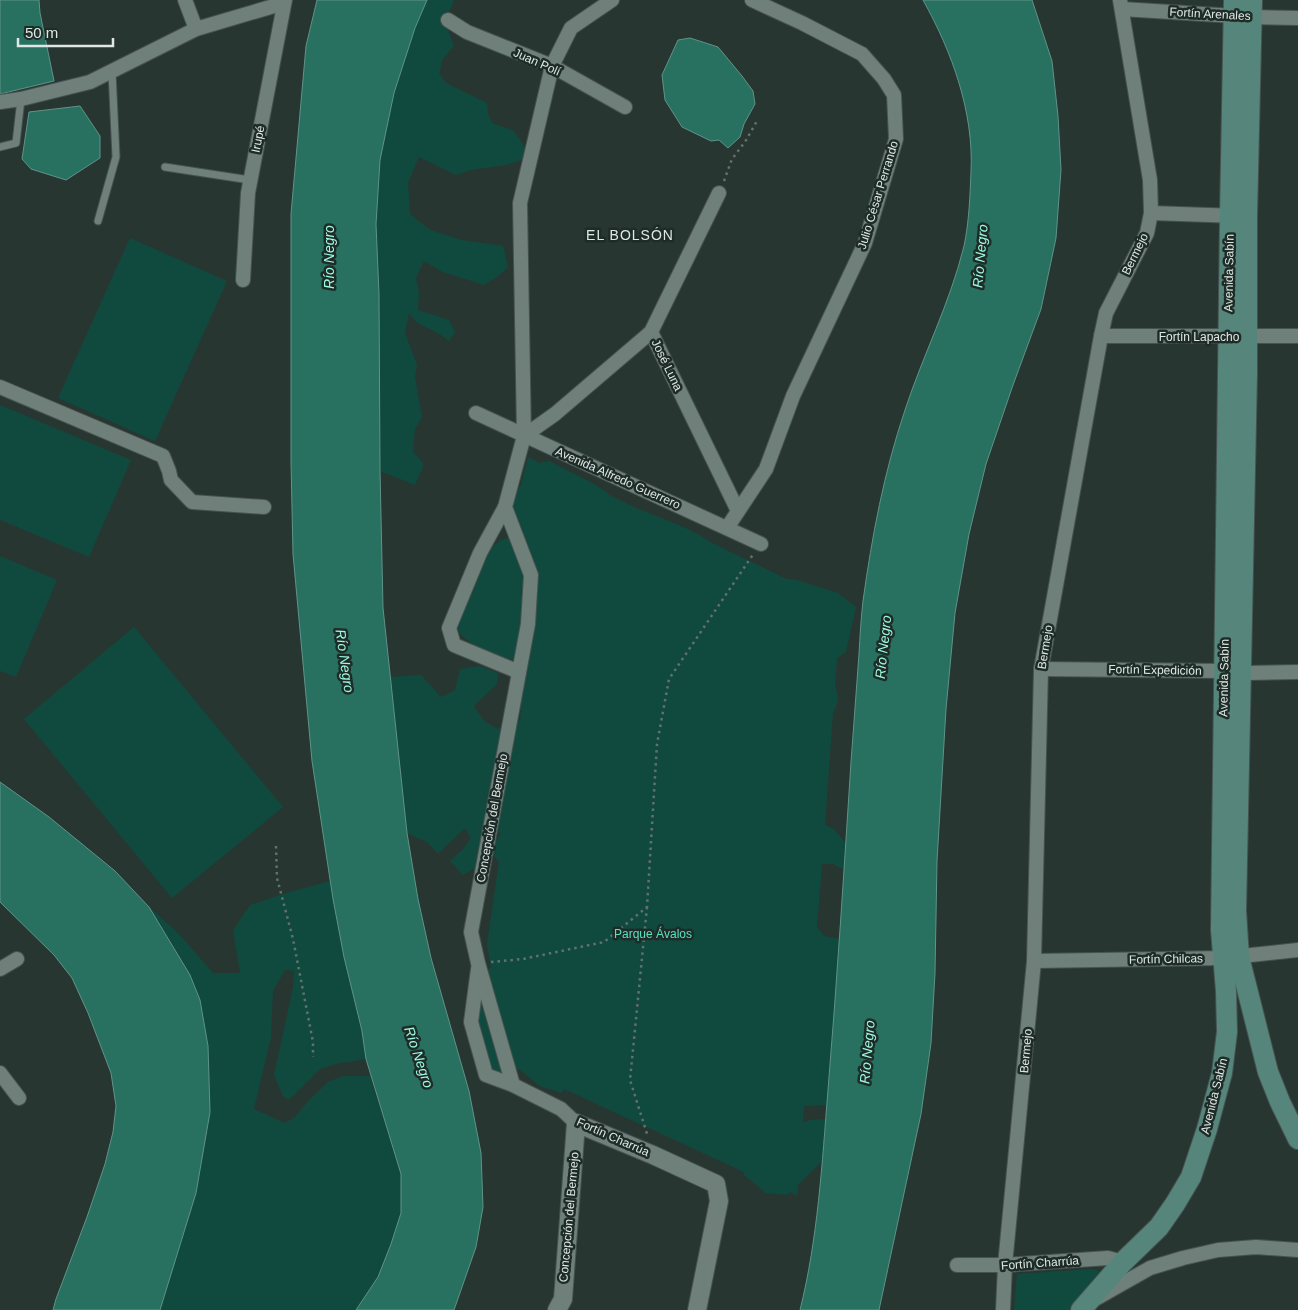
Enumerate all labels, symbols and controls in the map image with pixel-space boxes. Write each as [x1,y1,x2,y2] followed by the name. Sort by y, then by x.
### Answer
[1169,5,1251,23] street label: Fortín Arenales
[18,15,112,47] scale bar
[25,24,58,41] text: 50 m
[511,45,563,79] street label: Juan Polí
[249,124,268,154] street label: Irupé
[855,139,901,251] street label: Julio César Perrando
[969,223,991,288] water label: Río Negro
[321,225,337,289] water label: Río Negro
[586,227,674,243] district label: EL BOLSÓN
[1119,231,1151,277] street label: Bermejo
[1221,234,1237,312] street label: Avenida Sabín
[1159,330,1240,344] street label: Fortín Lapacho
[649,337,686,393] street label: José Luna
[553,444,683,512] street label: Avenida Alfredo Guerrero
[872,614,894,680] water label: Río Negro
[1035,624,1055,670] street label: Bermejo
[333,628,357,694] water label: Río Negro
[1216,639,1232,717] street label: Avenida Sabín
[1108,662,1202,678] street label: Fortín Expedición
[474,752,510,884] street label: Concepción del Bermejo
[614,926,692,941] park label: Parque Ávalos
[1129,951,1203,967] street label: Fortín Chilcas
[856,1019,878,1084] water label: Río Negro
[401,1024,437,1090] water label: Río Negro
[1017,1028,1035,1074] street label: Bermejo
[1198,1057,1230,1135] street label: Avenida Sabín
[575,1115,652,1159] street label: Fortín Charrúa
[556,1151,582,1283] street label: Concepción del Bermejo
[1001,1253,1080,1273] street label: Fortín Charrúa

